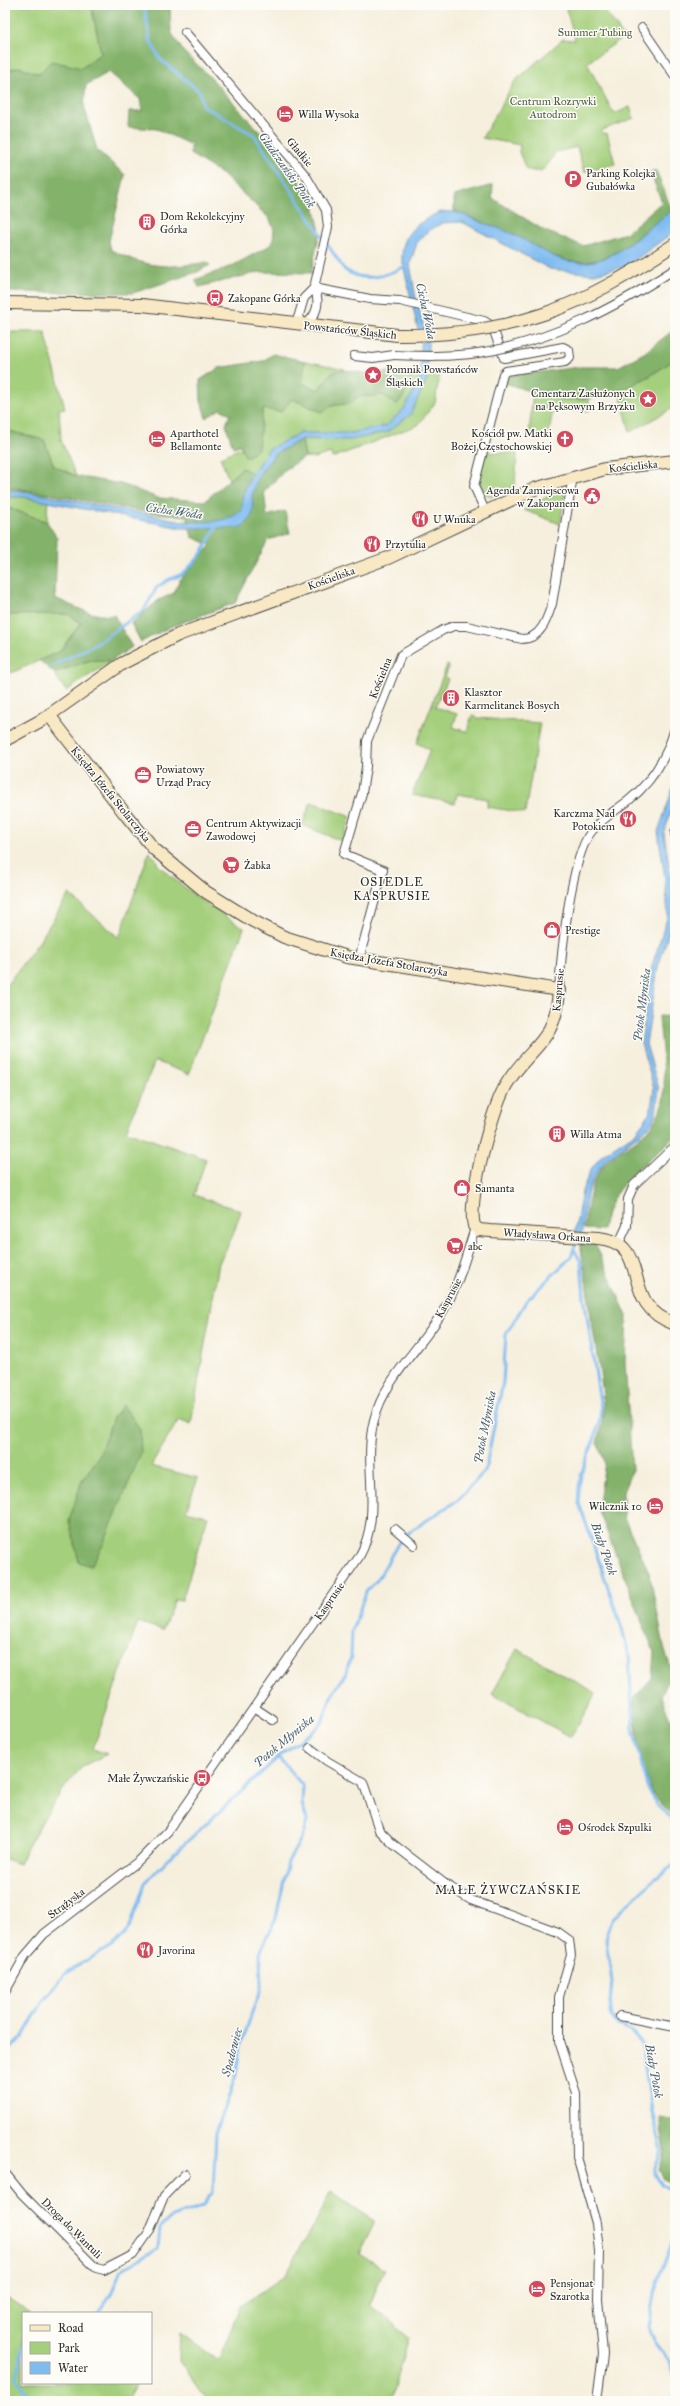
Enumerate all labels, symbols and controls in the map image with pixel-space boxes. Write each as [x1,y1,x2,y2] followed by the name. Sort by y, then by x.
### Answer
[558,26,633,39] park label: Summer Tubing
[510,95,596,121] park label: Centrum Rozrywki Autodrom
[275,104,295,124] hotel icon: Willa Wysoka
[298,108,360,121] place label: Willa Wysoka
[256,129,319,211] water label: Gładczański Potok
[284,135,316,170] street label: Gładkie
[586,167,656,193] place label: Parking Kolejka Gubałówka
[563,169,583,189] parking icon: Parking Kolejka Gubałówka
[160,210,245,236] place label: Dom Rekolekcyjny Górka
[137,212,157,232] building icon: Dom Rekolekcyjny Górka
[413,281,439,341] water label: Cicha Woda
[205,288,225,308] bus stop icon: Zakopane Górka
[228,292,301,305] place label: Zakopane Górka
[303,318,397,342] street label: Powstańców Śląskich
[386,363,479,389] place label: Pomnik Powstańców Śląskich
[363,365,383,385] place icon: Pomnik Powstańców Śląskich
[531,387,635,413] place label: Cmentarz Zasłużonych na Pęksowym Brzyzku
[638,389,658,409] place icon: Cmentarz Zasłużonych na Pęksowym Brzyzku
[169,427,222,453] place label: Aparthotel Bellamonte
[451,427,552,453] place label: Kościół pw. Matki Bożej Częstochowskiej
[147,429,167,449] hotel icon: Aparthotel Bellamonte
[555,429,575,449] church icon: Kościół pw. Matki Bożej Częstochowskiej
[608,457,659,476] street label: Kościeliska
[485,484,580,510] place label: Agenda Zamiejscowa w Zakopanem
[582,486,602,506] public building icon: Agenda Zamiejscowa w Zakopanem
[144,500,204,522] water label: Cicha Woda
[410,509,430,529] restaurant icon: U Wnuka
[433,513,476,526] place label: U Wnuka
[362,534,382,554] restaurant icon: Przytulia
[385,538,426,551] place label: Przytulia
[306,564,357,593] street label: Kościeliska
[366,655,395,701] street label: Kościelna
[464,686,560,712] place label: Klasztor Karmelitanek Bosych
[441,688,461,708] building icon: Klasztor Karmelitanek Bosych
[67,744,153,846] street label: Księdza Józefa Stolarczyka
[156,763,212,789] place label: Powiatowy Urząd Pracy
[133,765,153,785] office icon: Powiatowy Urząd Pracy
[553,807,616,833] place label: Karczma Nad Potokiem
[618,809,638,829] restaurant icon: Karczma Nad Potokiem
[206,817,301,843] place label: Centrum Aktywizacji Zawodowej
[183,819,203,839] office icon: Centrum Aktywizacji Zawodowej
[221,855,241,875] supermarket icon: Żabka
[244,858,271,872] place label: Żabka
[353,875,431,903] district label: OSIEDLE KASPRUSIE
[542,920,562,940] shop icon: Prestige
[565,924,601,937] place label: Prestige
[329,946,449,980] street label: Księdza Józefa Stolarczyka
[550,967,567,1012] street label: Kasprusie
[631,967,653,1042] water label: Potok Młyniska
[547,1124,567,1144] building icon: Willa Atma
[570,1128,622,1141] place label: Willa Atma
[452,1178,472,1198] shop icon: Samanta
[475,1182,515,1195] place label: Samanta
[503,1226,591,1245] street label: Władysława Orkana
[445,1236,465,1256] supermarket icon: abc
[468,1240,483,1253] place label: abc
[432,1276,465,1321] street label: Kasprusie
[471,1389,499,1464] water label: Potok Młyniska
[645,1496,665,1516] hotel icon: Wilcznik 10
[589,1500,642,1513] place label: Wilcznik 10
[588,1520,620,1578] water label: Biały Potok
[312,1579,347,1623] street label: Kasprusie
[251,1712,317,1770] water label: Potok Młyniska
[192,1768,212,1788] bus stop icon: Małe Żywczańskie
[107,1771,189,1785] place label: Małe Żywczańskie
[555,1817,575,1837] hotel icon: Ośrodek Szpulki
[578,1821,652,1834] place label: Ośrodek Szpulki
[435,1881,581,1897] district label: MAŁE ŻYWCZAŃSKIE
[45,1885,88,1922] street label: Strążyska
[135,1940,155,1960] restaurant icon: Javorina
[157,1944,196,1958] place label: Javorina
[218,2025,246,2079] water label: Spadowiec
[642,2042,666,2100] water label: Biały Potok
[39,2195,105,2261] street label: Droga do Wantuli
[550,2277,593,2303] place label: Pensjonat Szarotka
[527,2279,547,2299] hotel icon: Pensjonat Szarotka
[22,2312,152,2384] legend
[58,2321,84,2335] text: Road
[58,2341,80,2355] text: Park
[58,2361,88,2375] text: Water

